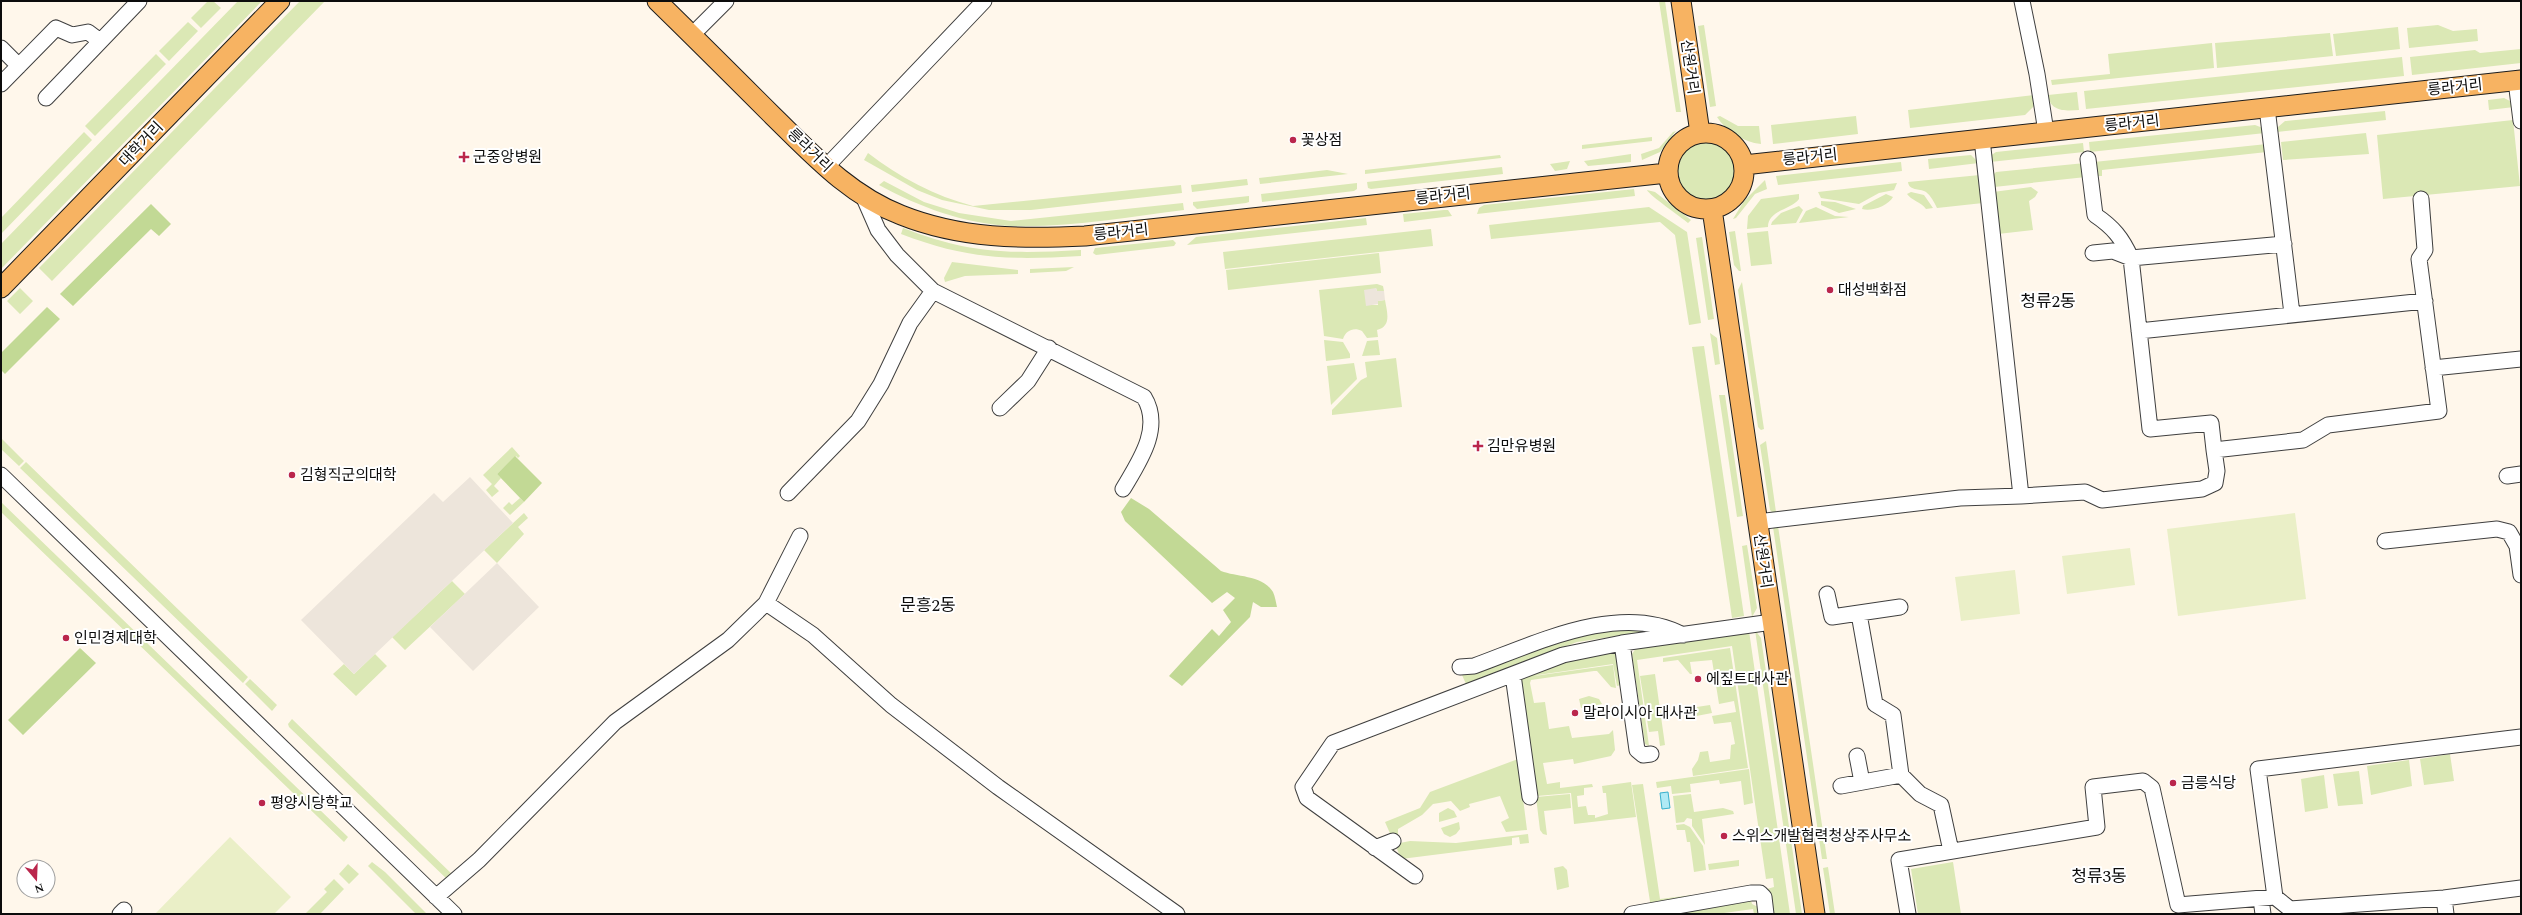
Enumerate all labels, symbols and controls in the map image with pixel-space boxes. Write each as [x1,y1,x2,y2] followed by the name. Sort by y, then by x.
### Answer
[1674,38,1705,96] street label: 산원거리
[2426,73,2484,102] street label: 릉라거리
[2103,109,2161,138] street label: 릉라거리
[114,117,169,172] street label: 대학거리
[782,123,837,178] street label: 릉라거리
[1301,129,1342,152] place label: 꽃상점
[1288,135,1298,145] marker: 꽃상점
[1781,143,1839,172] street label: 릉라거리
[473,146,542,169] place label: 군중앙병원
[458,151,470,163] marker: 군중앙병원
[1414,182,1472,211] street label: 릉라거리
[1092,218,1150,247] street label: 릉라거리
[1838,279,1907,302] place label: 대성백화점
[1825,285,1835,295] marker: 대성백화점
[2020,289,2076,315] district label: 청류2동
[1487,435,1556,458] place label: 김만유병원
[1472,440,1484,452] marker: 김만유병원
[300,464,397,487] place label: 김형직군의대학
[287,470,297,480] marker: 김형직군의대학
[1747,532,1778,590] street label: 산원거리
[900,593,956,619] district label: 문흥2동
[74,627,157,650] place label: 인민경제대학
[61,633,71,643] marker: 인민경제대학
[1706,668,1789,691] place label: 에짚트대사관
[1693,674,1703,684] marker: 에짚트대사관
[1583,702,1697,725] place label: 말라이시아 대사관
[1570,708,1580,718] marker: 말라이시아 대사관
[2181,772,2236,795] place label: 금릉식당
[2168,778,2178,788] marker: 금릉식당
[270,792,353,815] place label: 평양시당학교
[257,798,267,808] marker: 평양시당학교
[1732,825,1912,848] place label: 스위스개발협력청상주사무소
[1719,831,1729,841] marker: 스위스개발협력청상주사무소
[16,859,56,899] north arrow
[2071,864,2127,890] district label: 청류3동
[32,878,46,897] text: N

